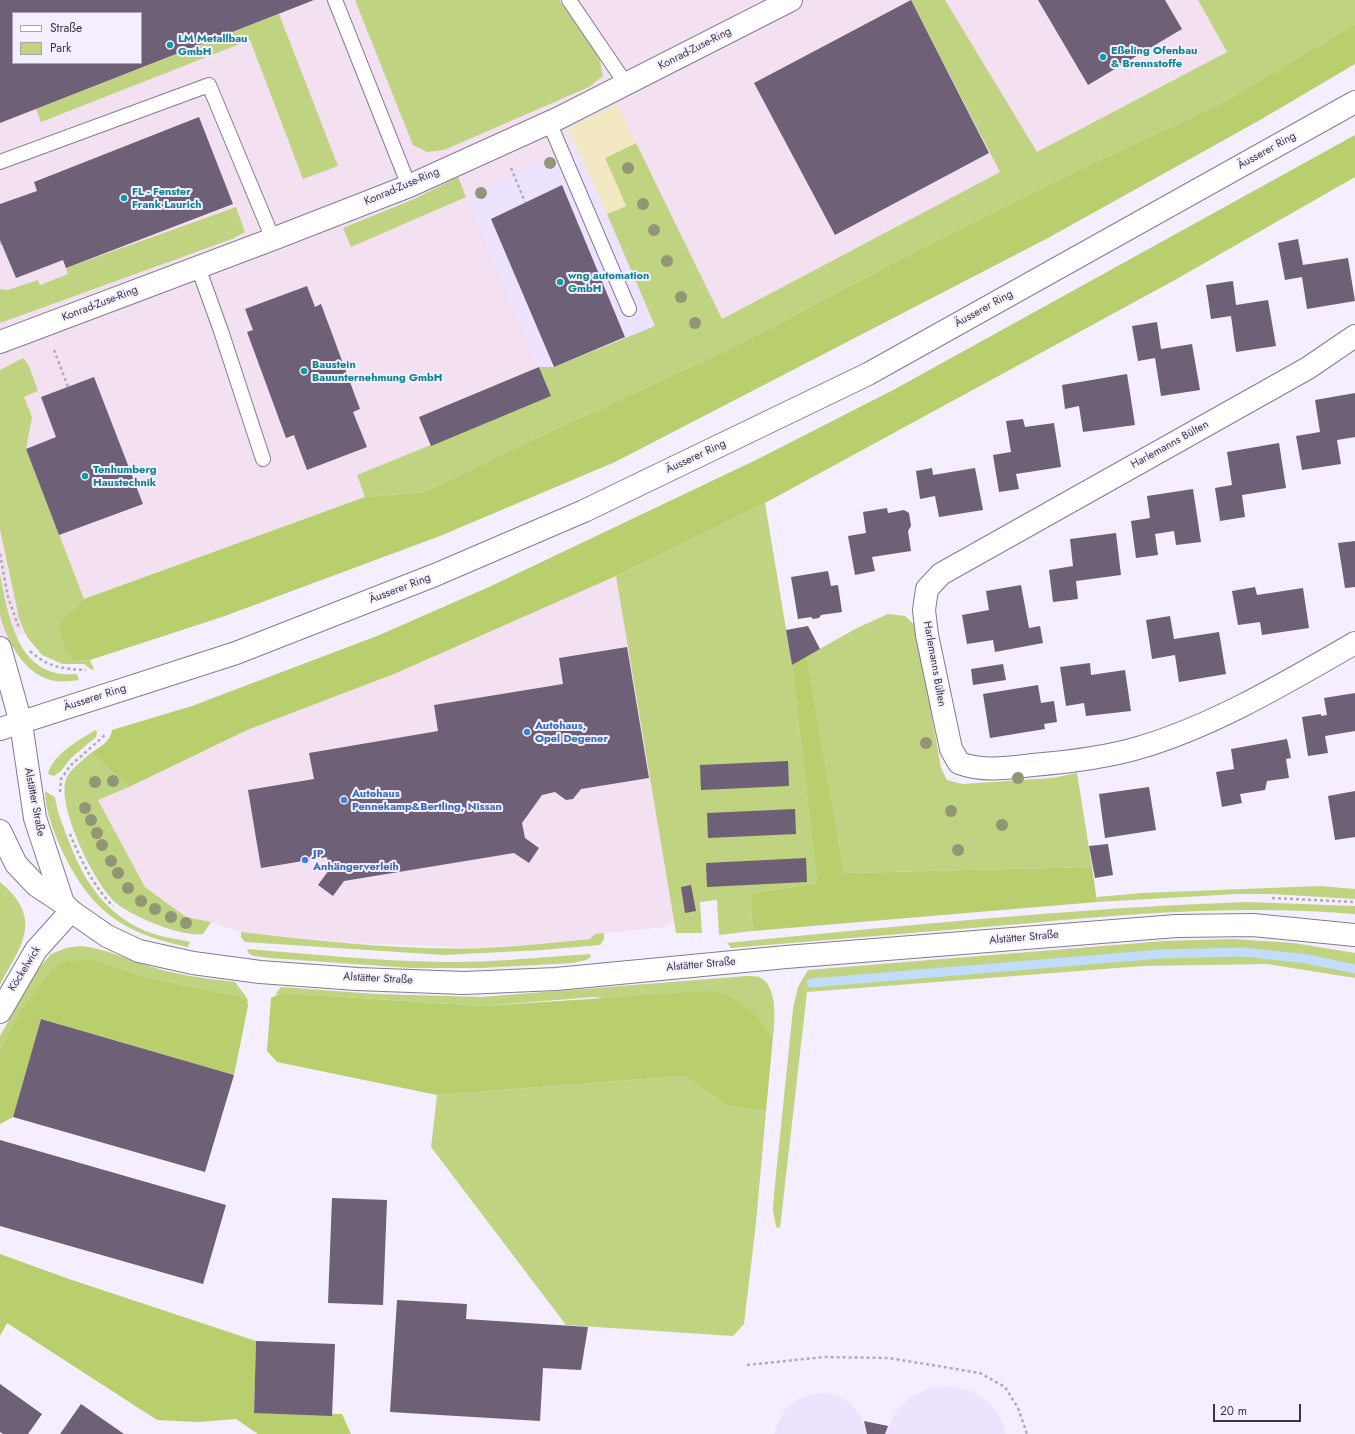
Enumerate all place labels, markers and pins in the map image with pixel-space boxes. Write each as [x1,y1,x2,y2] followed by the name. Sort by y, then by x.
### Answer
[178,32,247,58] place label: LM Metallbau GmbH
[165,40,175,50] marker: LM Metallbau GmbH
[1111,44,1197,70] place label: Eßeling Ofenbau & Brennstoffe
[1098,52,1108,62] marker: Eßeling Ofenbau & Brennstoffe
[132,185,202,211] place label: FL - Fenster Frank Laurich
[119,193,129,203] marker: FL - Fenster Frank Laurich
[568,269,649,295] place label: wng automation GmbH
[555,277,565,287] marker: wng automation GmbH
[312,358,443,384] place label: Baustein Bauunternehmung GmbH
[299,366,309,376] marker: Baustein Bauunternehmung GmbH
[93,463,156,489] place label: Tenhumberg Haustechnik
[80,471,90,481] marker: Tenhumberg Haustechnik
[535,719,608,745] place label: Autohaus, Opel Degener
[522,727,532,737] marker: Autohaus, Opel Degener
[352,787,502,813] place label: Autohaus Pennekamp&Bertling, Nissan
[339,795,349,805] marker: Autohaus Pennekamp&Bertling, Nissan
[313,847,399,873] place label: JP Anhängerverleih
[300,855,310,865] marker: JP Anhängerverleih

